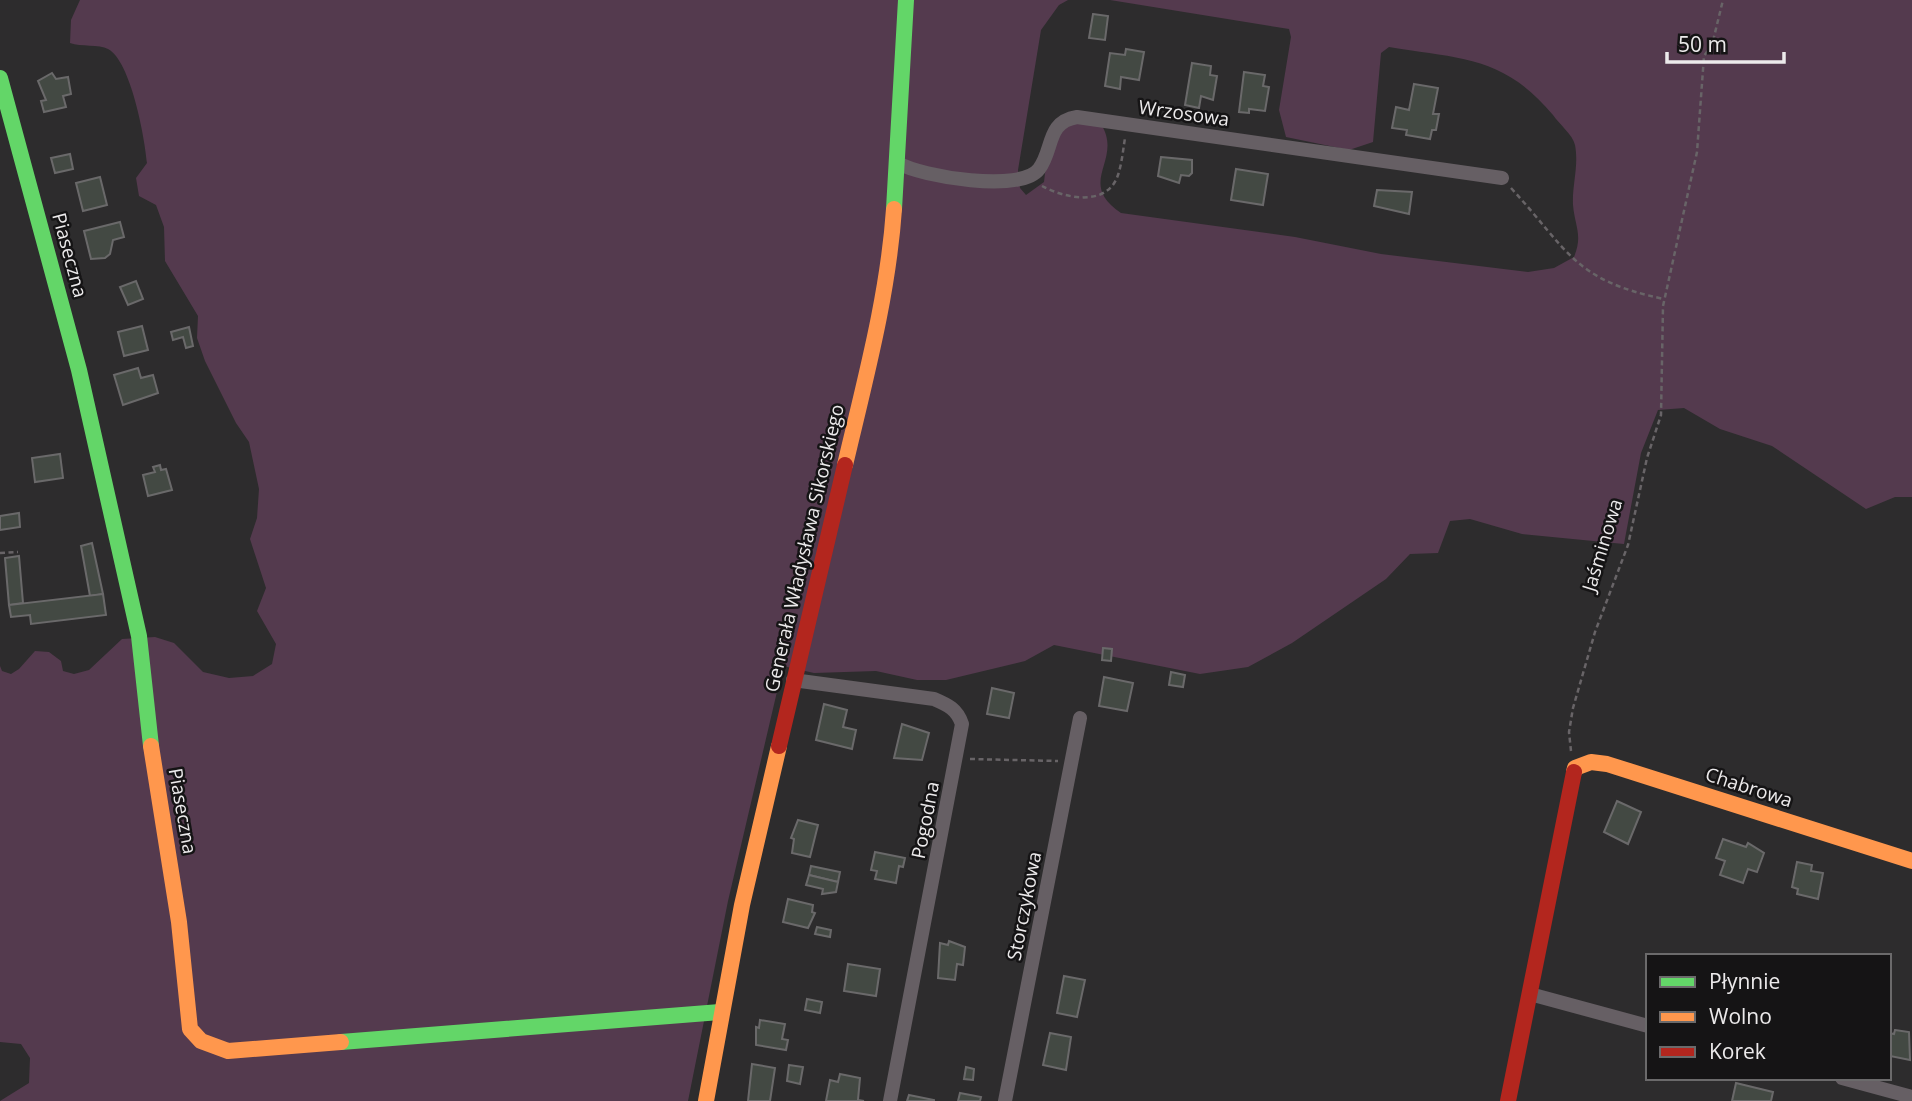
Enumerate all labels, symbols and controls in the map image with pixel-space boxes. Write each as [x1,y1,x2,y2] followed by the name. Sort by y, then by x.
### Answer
[1667,21,1784,65] scale bar
[1678,30,1727,58] text: 50 m
[1137,94,1231,132] street label: Wrzosowa
[46,210,94,300] street label: Piaseczna
[758,401,850,695] street label: Generała Władysława Sikorskiego
[1575,496,1628,596] street label: Jaśminowa
[1702,761,1796,813] street label: Chabrowa
[163,766,203,856] street label: Piaseczna
[905,779,945,861] street label: Pogodna
[1001,849,1047,963] street label: Storczykowa
[1646,954,1891,1080] legend
[1709,967,1780,995] text: Płynnie
[1709,1002,1772,1030] text: Wolno
[1709,1037,1766,1065] text: Korek

